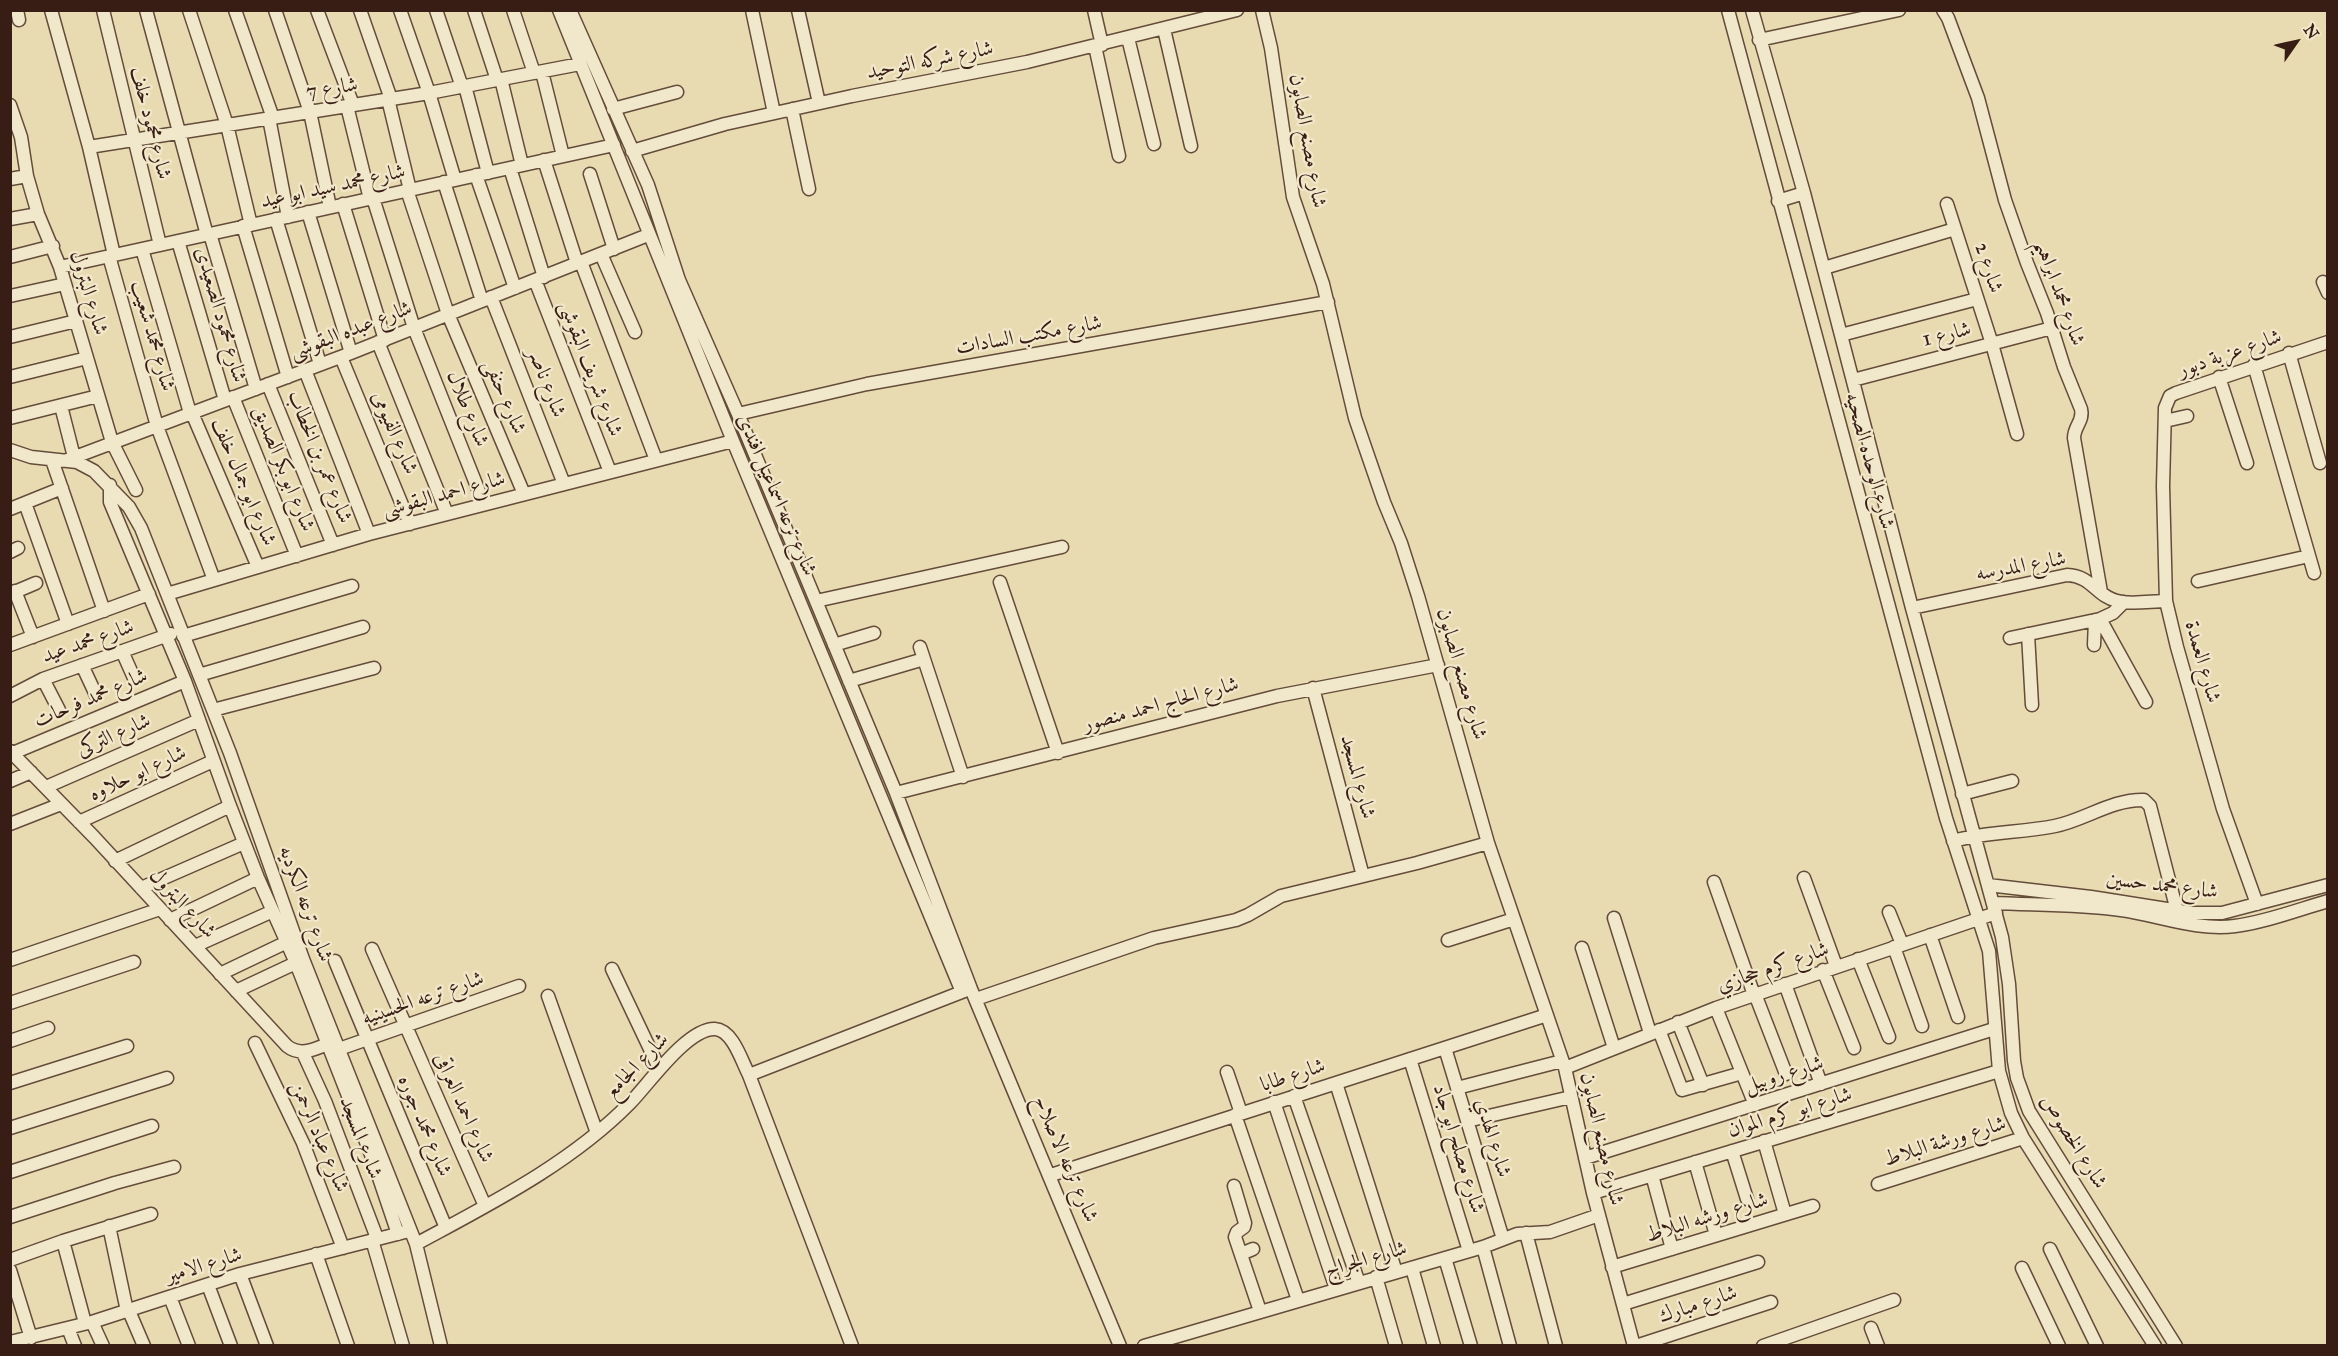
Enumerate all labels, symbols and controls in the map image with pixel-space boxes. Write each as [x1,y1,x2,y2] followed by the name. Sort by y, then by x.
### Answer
[2266,12,2326,72] north arrow
[2300,21,2323,43] text: N
[864,36,996,86] street label: شارع شركه التوحيد
[124,64,176,182] street label: شارع محمود خلف
[304,72,360,106] street label: شارع 7
[1283,72,1331,210] street label: شارع مصنع الصابون
[258,159,408,215] street label: شارع محمد سيد ابو عيد
[2028,237,2090,349] street label: شارع محمد ابراهيم
[1968,240,2008,296] street label: شارع 2
[189,244,251,386] street label: شارع محمود الصعيدى
[63,248,113,338] street label: شارع البترول
[124,278,180,394] street label: شارع محمد شعيب
[286,296,416,366] street label: شارع عبده البقوشى
[553,298,627,440] street label: شارع شريف البقوشى
[954,311,1104,361] street label: شارع مكتب السادات
[1920,317,1974,353] street label: شارع 1
[2175,324,2285,384] street label: شارع عزبة دبور
[521,345,571,421] street label: شارع ناصر
[477,356,531,438] street label: شارع حنفى
[440,367,494,451] street label: شارع طلال
[281,387,357,527] street label: شارع عمر بن الخطاب
[365,388,423,478] street label: شارع الفيومى
[1839,390,1899,532] street label: شارع الوحده الصحيه
[246,402,320,536] street label: شارع ابو بكر الصديق
[731,410,821,580] street label: شارع ترعه اسماعيل افندى
[205,414,281,550] street label: شارع ابو جمال خلف
[380,466,508,524] street label: شارع احمد البقوشى
[1974,547,2068,587] street label: شارع المدرسه
[1430,605,1492,743] street label: شارع مصنع الصابون
[39,614,137,670] street label: شارع محمد عيد
[2178,618,2226,706] street label: شارع العمدة
[30,664,152,734] street label: شارع محمد فرحات
[1080,672,1242,738] street label: شارع الحاج احمد منصور
[73,709,155,763] street label: شارع التركى
[1334,732,1380,822] street label: شارع المسجد
[85,740,191,808] street label: شارع ابو حلاوه
[272,842,338,966] street label: شارع ترعه الكرديه
[143,864,221,944] street label: شارع البترول
[2105,867,2219,905] street label: شارع محمد حسين
[1714,937,1832,999] street label: شارع كرم حجازي
[359,966,487,1032] street label: شارع ترعه الحسينيه
[599,1028,675,1104] street label: شارع الجامع
[428,1049,498,1167] street label: شارع احمد العراقى
[1741,1051,1827,1099] street label: شارع روبيل
[1257,1054,1329,1098] street label: شارع طابا
[1573,1070,1629,1208] street label: شارع مصنع الصابون
[391,1071,457,1181] street label: شارع محمد جوره
[284,1078,354,1196] street label: شارع عباد الرحمن
[1426,1081,1490,1217] street label: شارع مصلح ابو جاد
[1725,1082,1855,1144] street label: شارع ابو كرم الموان
[2034,1090,2112,1194] street label: شارع الخصوص
[1027,1092,1103,1226] street label: شارع ترعه الاصلاح
[333,1093,387,1183] street label: شارع المسجد
[1468,1095,1516,1181] street label: شارع الهدي
[1881,1111,2009,1173] street label: شارع ورشة البلاط
[1643,1187,1771,1249] street label: شارع ورشه البلاط
[1322,1236,1410,1284] street label: شارع الجراج
[163,1242,245,1290] street label: شارع الامير
[1655,1280,1741,1330] street label: شارع مبارك

